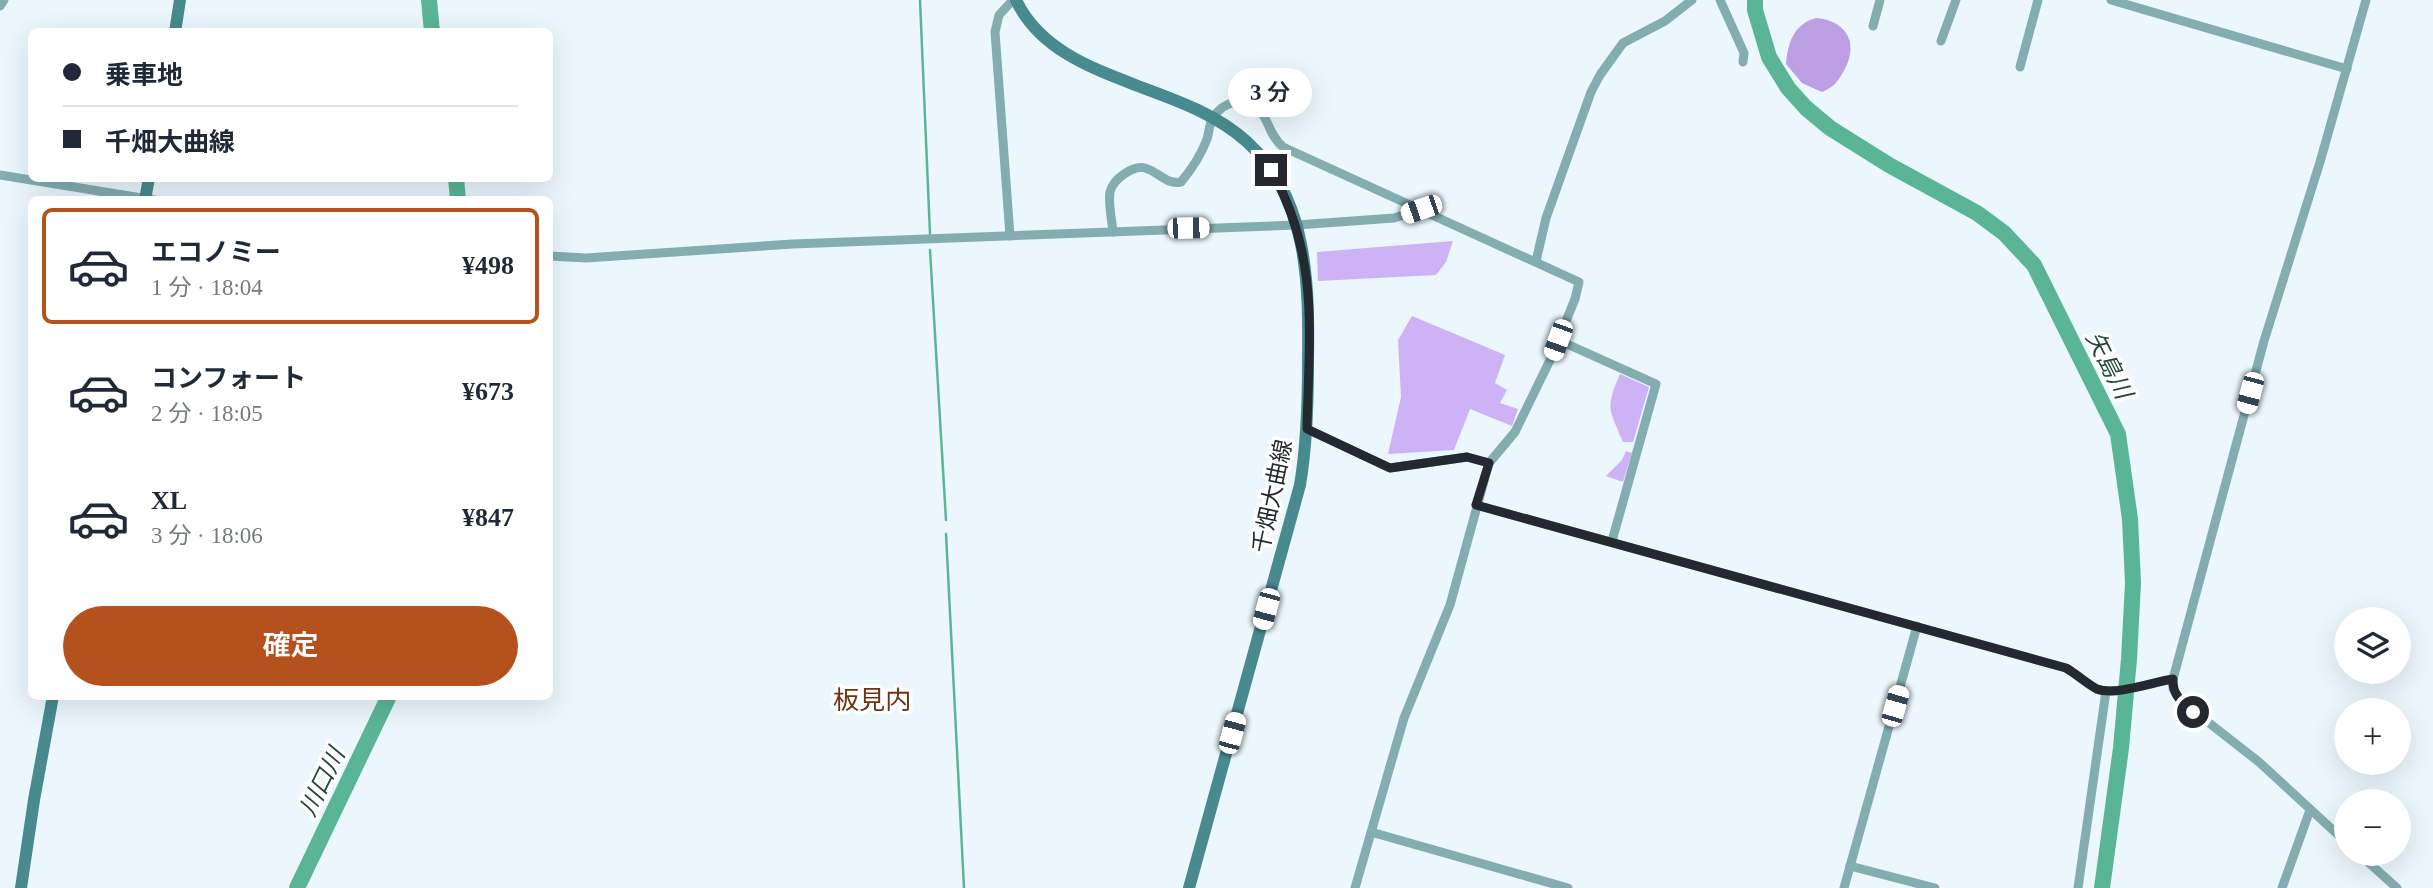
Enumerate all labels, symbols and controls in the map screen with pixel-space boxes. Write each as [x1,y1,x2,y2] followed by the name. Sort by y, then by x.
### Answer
[105,61,183,90] text: 乗車地
[1229,68,1313,118] callout: 3 分
[1250,80,1290,105] text: 3 分
[105,128,235,157] text: 千畑大曲線
[1255,154,1287,186] route end
[1398,192,1445,226] car
[1167,217,1210,239] car
[67,235,130,298] icon: car
[151,238,281,267] text: エコノミー
[462,251,514,280] text: ¥498
[151,275,263,300] text: 1 分 · 18:04
[1541,317,1576,363] car
[2081,327,2138,406] water label: 矢島川
[67,361,130,424] icon: car
[151,364,306,393] text: コンフォート
[2235,370,2266,416] car
[462,377,514,406] text: ¥673
[151,401,263,426] text: 2 分 · 18:05
[1248,437,1297,555] street label: 千畑大曲線
[151,486,187,515] text: XL
[67,487,130,550] icon: car
[462,503,514,532] text: ¥847
[151,523,263,548] text: 3 分 · 18:06
[1251,586,1282,632] car
[63,606,518,686] button: 確定
[2334,607,2411,866] map controls
[2334,607,2411,684] button: layers
[1880,683,1911,729] car
[833,686,911,715] district label: 板見内
[2177,696,2209,728] route start
[2334,698,2411,775] button: +
[1217,710,1248,756] car
[295,741,351,820] water label: 川口川
[2334,789,2411,866] button: −

